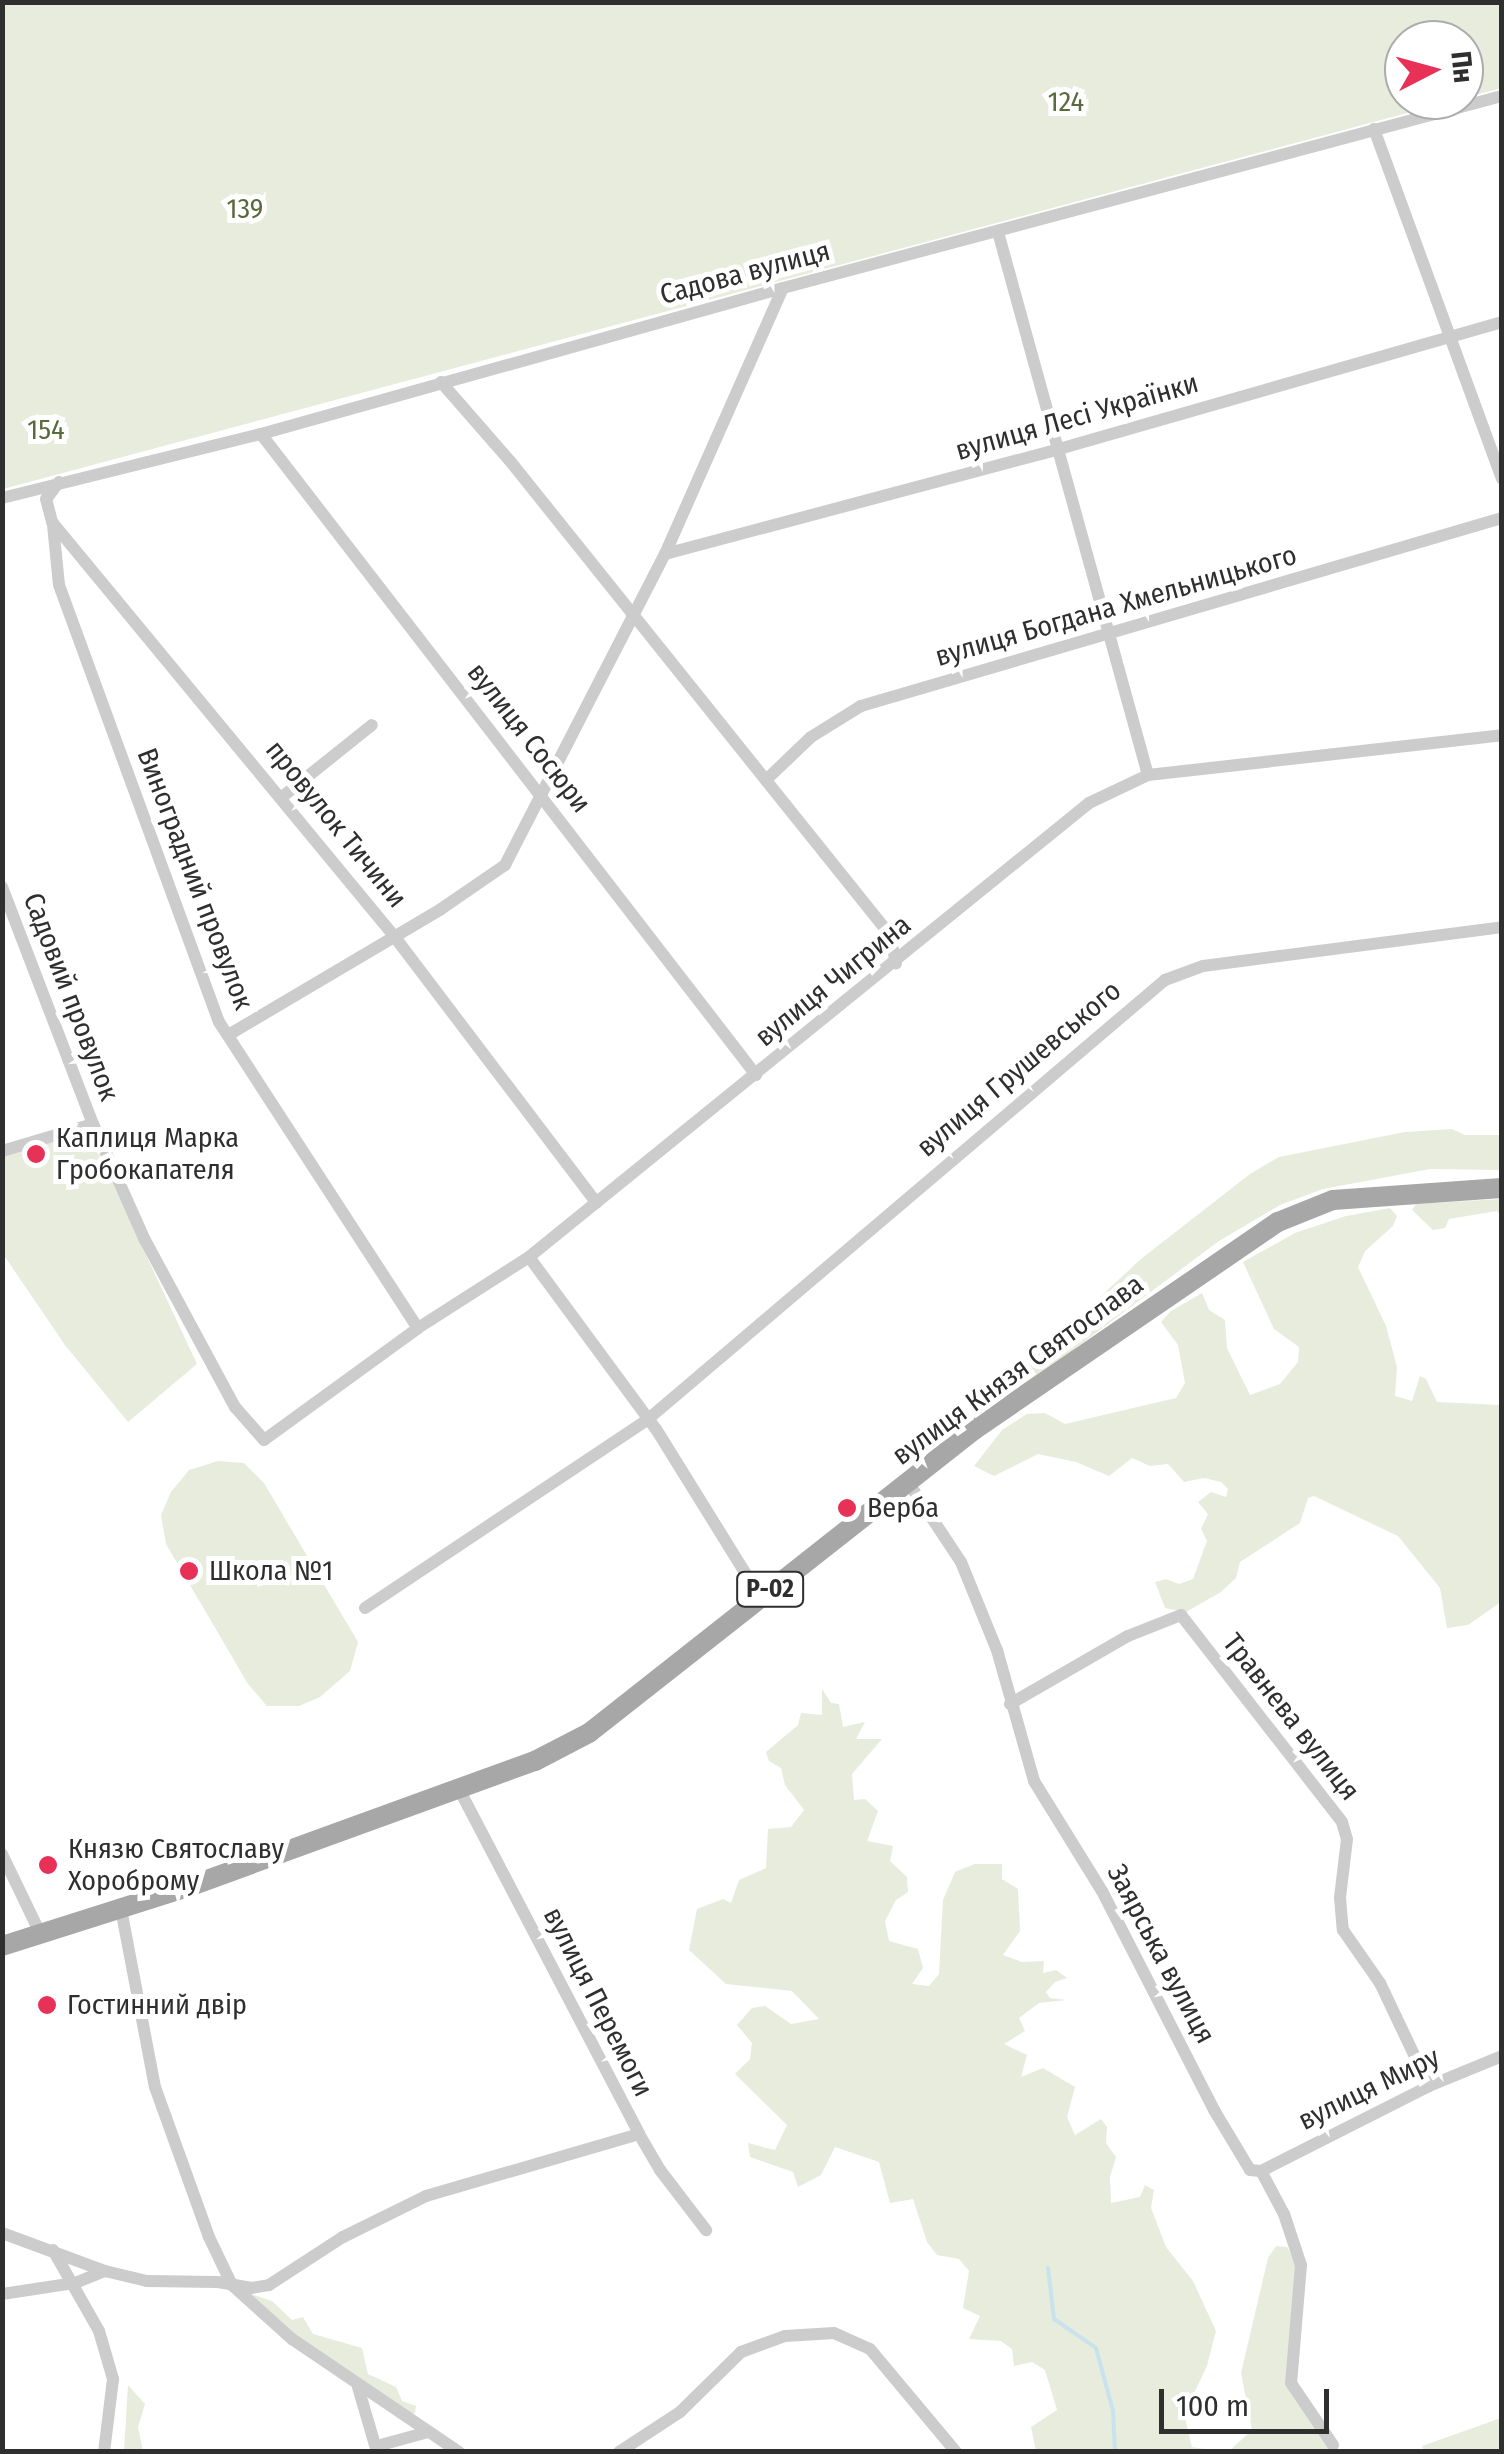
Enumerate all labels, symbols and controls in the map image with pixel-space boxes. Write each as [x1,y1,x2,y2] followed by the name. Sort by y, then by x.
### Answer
[1384,20,1484,120] north arrow
[1444,50,1480,85] text: Пн
[1048,85,1084,119] park label: 124
[227,192,263,226] park label: 139
[656,234,834,312] street label: Садова вулиця
[952,366,1202,468] street label: вулиця Лесі Українки
[27,413,65,447] park label: 154
[931,538,1301,674] street label: вулиця Богдана Хмельницького
[460,656,598,820] street label: вулиця Сосюри
[258,734,414,914] street label: провулок Тичини
[130,743,260,1015] street label: Виноградний провулок
[16,888,126,1106] street label: Садовий провулок
[748,908,918,1054] street label: вулиця Чигрина
[910,974,1128,1164] street label: вулиця Грушевського
[56,1121,239,1187] place label: Каплиця Марка Гробокапателя
[25,1143,47,1165] marker: Каплиця Марка Гробокапателя
[886,1268,1150,1472] street label: вулиця Князя Святослава
[867,1491,939,1525] place label: Верба
[836,1497,858,1519] marker: Верба
[209,1554,333,1588] place label: Школа №1
[178,1560,200,1582] marker: Школа №1
[735,1569,805,1609] road number: Р-02
[1215,1627,1367,1807] street label: Травнева вулиця
[68,1832,284,1898] place label: Князю Святославу Хороброму
[37,1854,59,1876] marker: Князю Святославу Хороброму
[1100,1859,1222,2049] street label: Заярська вулиця
[536,1902,660,2102] street label: вулиця Перемоги
[67,1988,247,2022] place label: Гостинний двір
[36,1994,58,2016] marker: Гостинний двір
[1293,2040,1445,2138] street label: вулиця Миру
[1164,2369,1334,2431] scale bar
[1176,2388,1249,2424] text: 100 m

